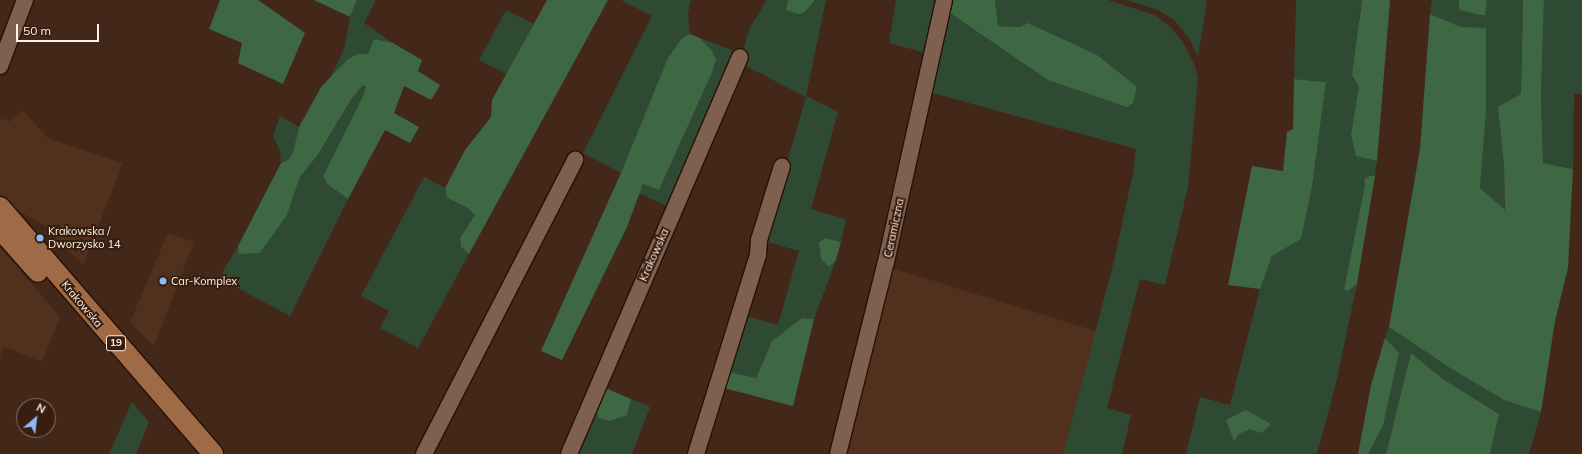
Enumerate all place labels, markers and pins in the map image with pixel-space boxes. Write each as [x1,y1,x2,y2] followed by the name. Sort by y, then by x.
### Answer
[48,225,121,251] place label: Krakowska / Dworzysko 14
[35,233,45,243] marker: Krakowska / Dworzysko 14
[171,274,237,288] place label: Car-Komplex
[158,276,168,286] marker: Car-Komplex

